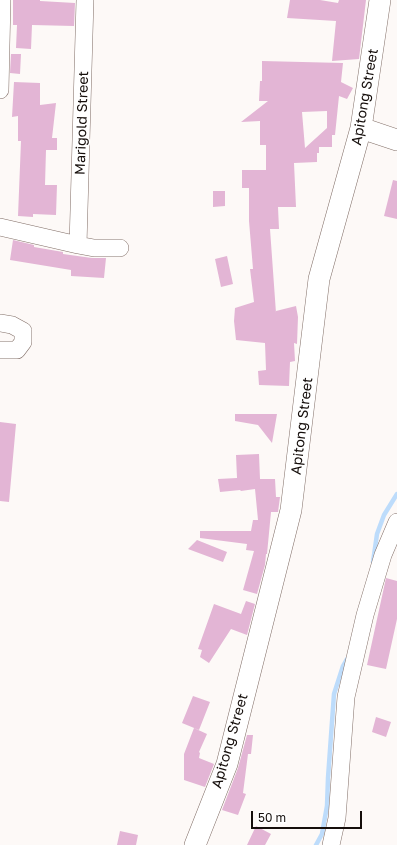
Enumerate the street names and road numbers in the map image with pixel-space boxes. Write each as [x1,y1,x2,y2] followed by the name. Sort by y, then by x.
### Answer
[348,47,382,147] street label: Apitong Street
[72,71,92,175] street label: Marigold Street
[288,376,316,476] street label: Apitong Street
[208,692,252,790] street label: Apitong Street

